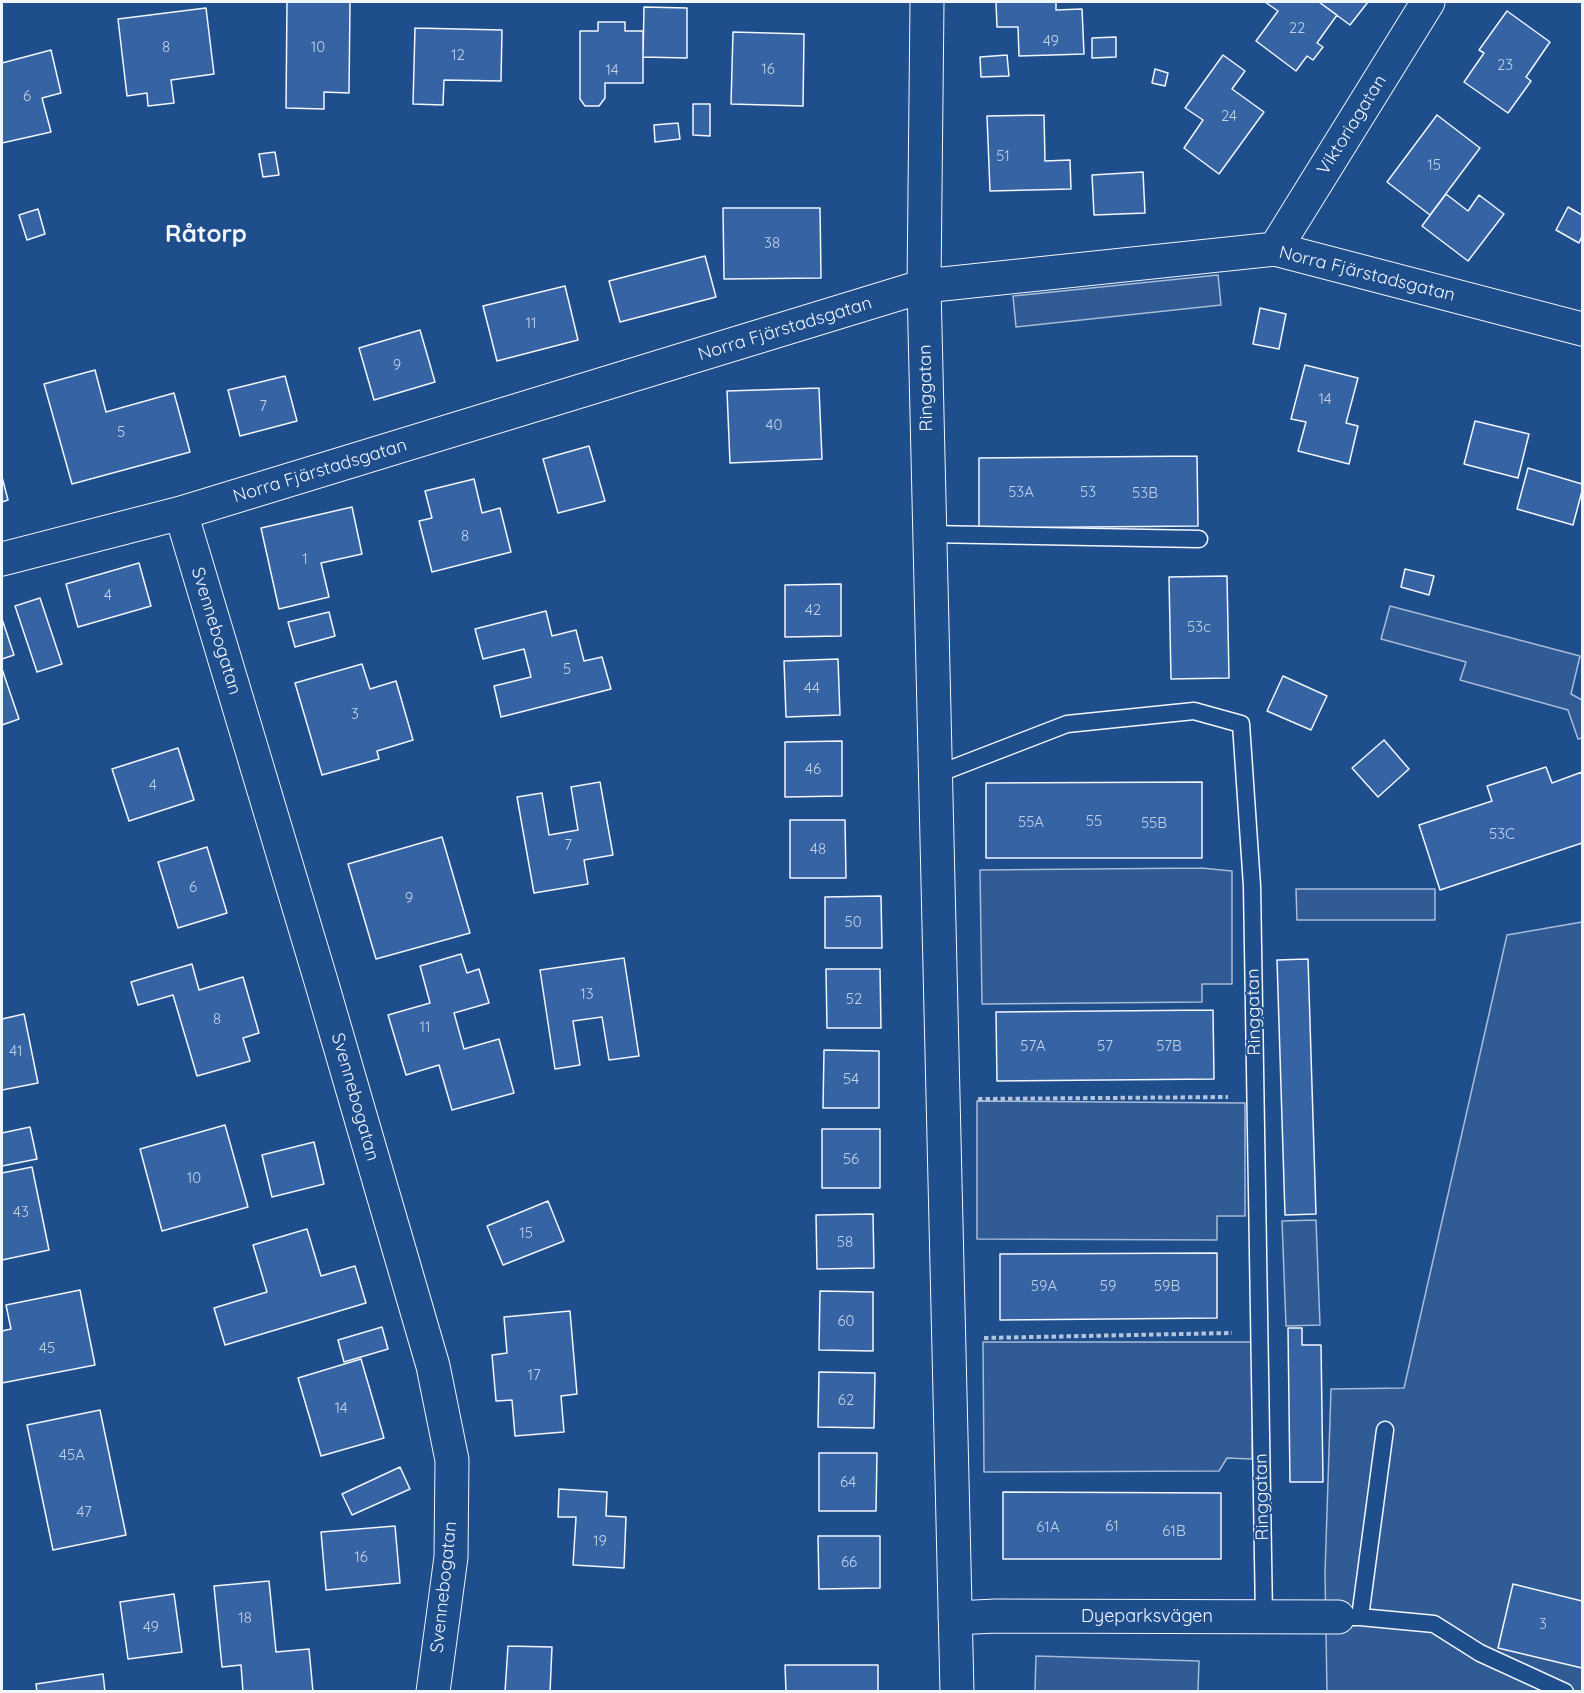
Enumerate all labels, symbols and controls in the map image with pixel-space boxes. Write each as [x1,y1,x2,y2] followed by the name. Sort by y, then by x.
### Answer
[1289,19,1305,37] house number: 22
[1043,32,1059,50] house number: 49
[162,38,170,56] house number: 8
[311,38,325,56] house number: 10
[451,46,465,64] house number: 12
[1497,56,1513,74] house number: 23
[761,60,775,78] house number: 16
[605,61,619,79] house number: 14
[1313,71,1391,179] street label: Viktoriagatan
[23,87,31,105] house number: 6
[1221,107,1237,125] house number: 24
[996,147,1010,165] house number: 51
[1427,156,1441,174] house number: 15
[165,221,247,249] district label: Råtorp
[764,234,780,252] house number: 38
[1277,242,1457,306] street label: Norra Fjärstadsgatan
[695,292,875,366] street label: Norra Fjärstadsgatan
[525,314,537,332] house number: 11
[914,344,938,432] street label: Ringgatan
[393,356,401,374] house number: 9
[1318,390,1332,408] house number: 14
[259,397,267,415] house number: 7
[766,416,782,434] house number: 40
[117,423,125,441] house number: 5
[230,434,410,508] street label: Norra Fjärstadsgatan
[1008,483,1034,501] house number: 53A
[1080,483,1096,501] house number: 53
[1132,484,1158,502] house number: 53B
[461,527,469,545] house number: 8
[302,550,308,568] house number: 1
[186,565,246,697] street label: Svennebogatan
[104,586,112,604] house number: 4
[805,601,821,619] house number: 42
[1187,618,1211,636] house number: 53c
[563,660,571,678] house number: 5
[804,679,820,697] house number: 44
[351,705,359,723] house number: 3
[805,760,821,778] house number: 46
[149,776,157,794] house number: 4
[1086,812,1102,830] house number: 55
[1018,813,1044,831] house number: 55A
[1141,814,1167,832] house number: 55B
[1489,825,1515,843] house number: 53C
[564,836,572,854] house number: 7
[810,840,826,858] house number: 48
[189,878,197,896] house number: 6
[405,889,413,907] house number: 9
[844,913,862,931] house number: 50
[1242,968,1266,1056] street label: Ringgatan
[580,985,594,1003] house number: 13
[846,990,862,1008] house number: 52
[213,1010,221,1028] house number: 8
[419,1018,431,1036] house number: 11
[326,1031,384,1163] street label: Svennebogatan
[1020,1037,1046,1055] house number: 57A
[1097,1037,1113,1055] house number: 57
[1156,1037,1182,1055] house number: 57B
[9,1042,23,1060] house number: 41
[843,1070,859,1088] house number: 54
[843,1150,859,1168] house number: 56
[187,1169,201,1187] house number: 10
[13,1203,29,1221] house number: 43
[519,1224,533,1242] house number: 15
[837,1233,853,1251] house number: 58
[1031,1277,1057,1295] house number: 59A
[1100,1277,1116,1295] house number: 59
[1154,1277,1180,1295] house number: 59B
[838,1312,854,1330] house number: 60
[39,1339,55,1357] house number: 45
[527,1366,541,1384] house number: 17
[838,1391,854,1409] house number: 62
[334,1399,348,1417] house number: 14
[59,1446,85,1464] house number: 45A
[1250,1453,1274,1541] street label: Ringgatan
[840,1473,856,1491] house number: 64
[76,1503,92,1521] house number: 47
[1105,1517,1119,1535] house number: 61
[1036,1518,1060,1536] house number: 61A
[426,1520,462,1654] street label: Svennebogatan
[1162,1522,1186,1540] house number: 61B
[593,1532,607,1550] house number: 19
[354,1548,368,1566] house number: 16
[841,1553,857,1571] house number: 66
[1081,1606,1213,1628] street label: Dyeparksvägen
[238,1609,252,1627] house number: 18
[1539,1615,1547,1633] house number: 3
[143,1618,159,1636] house number: 49

